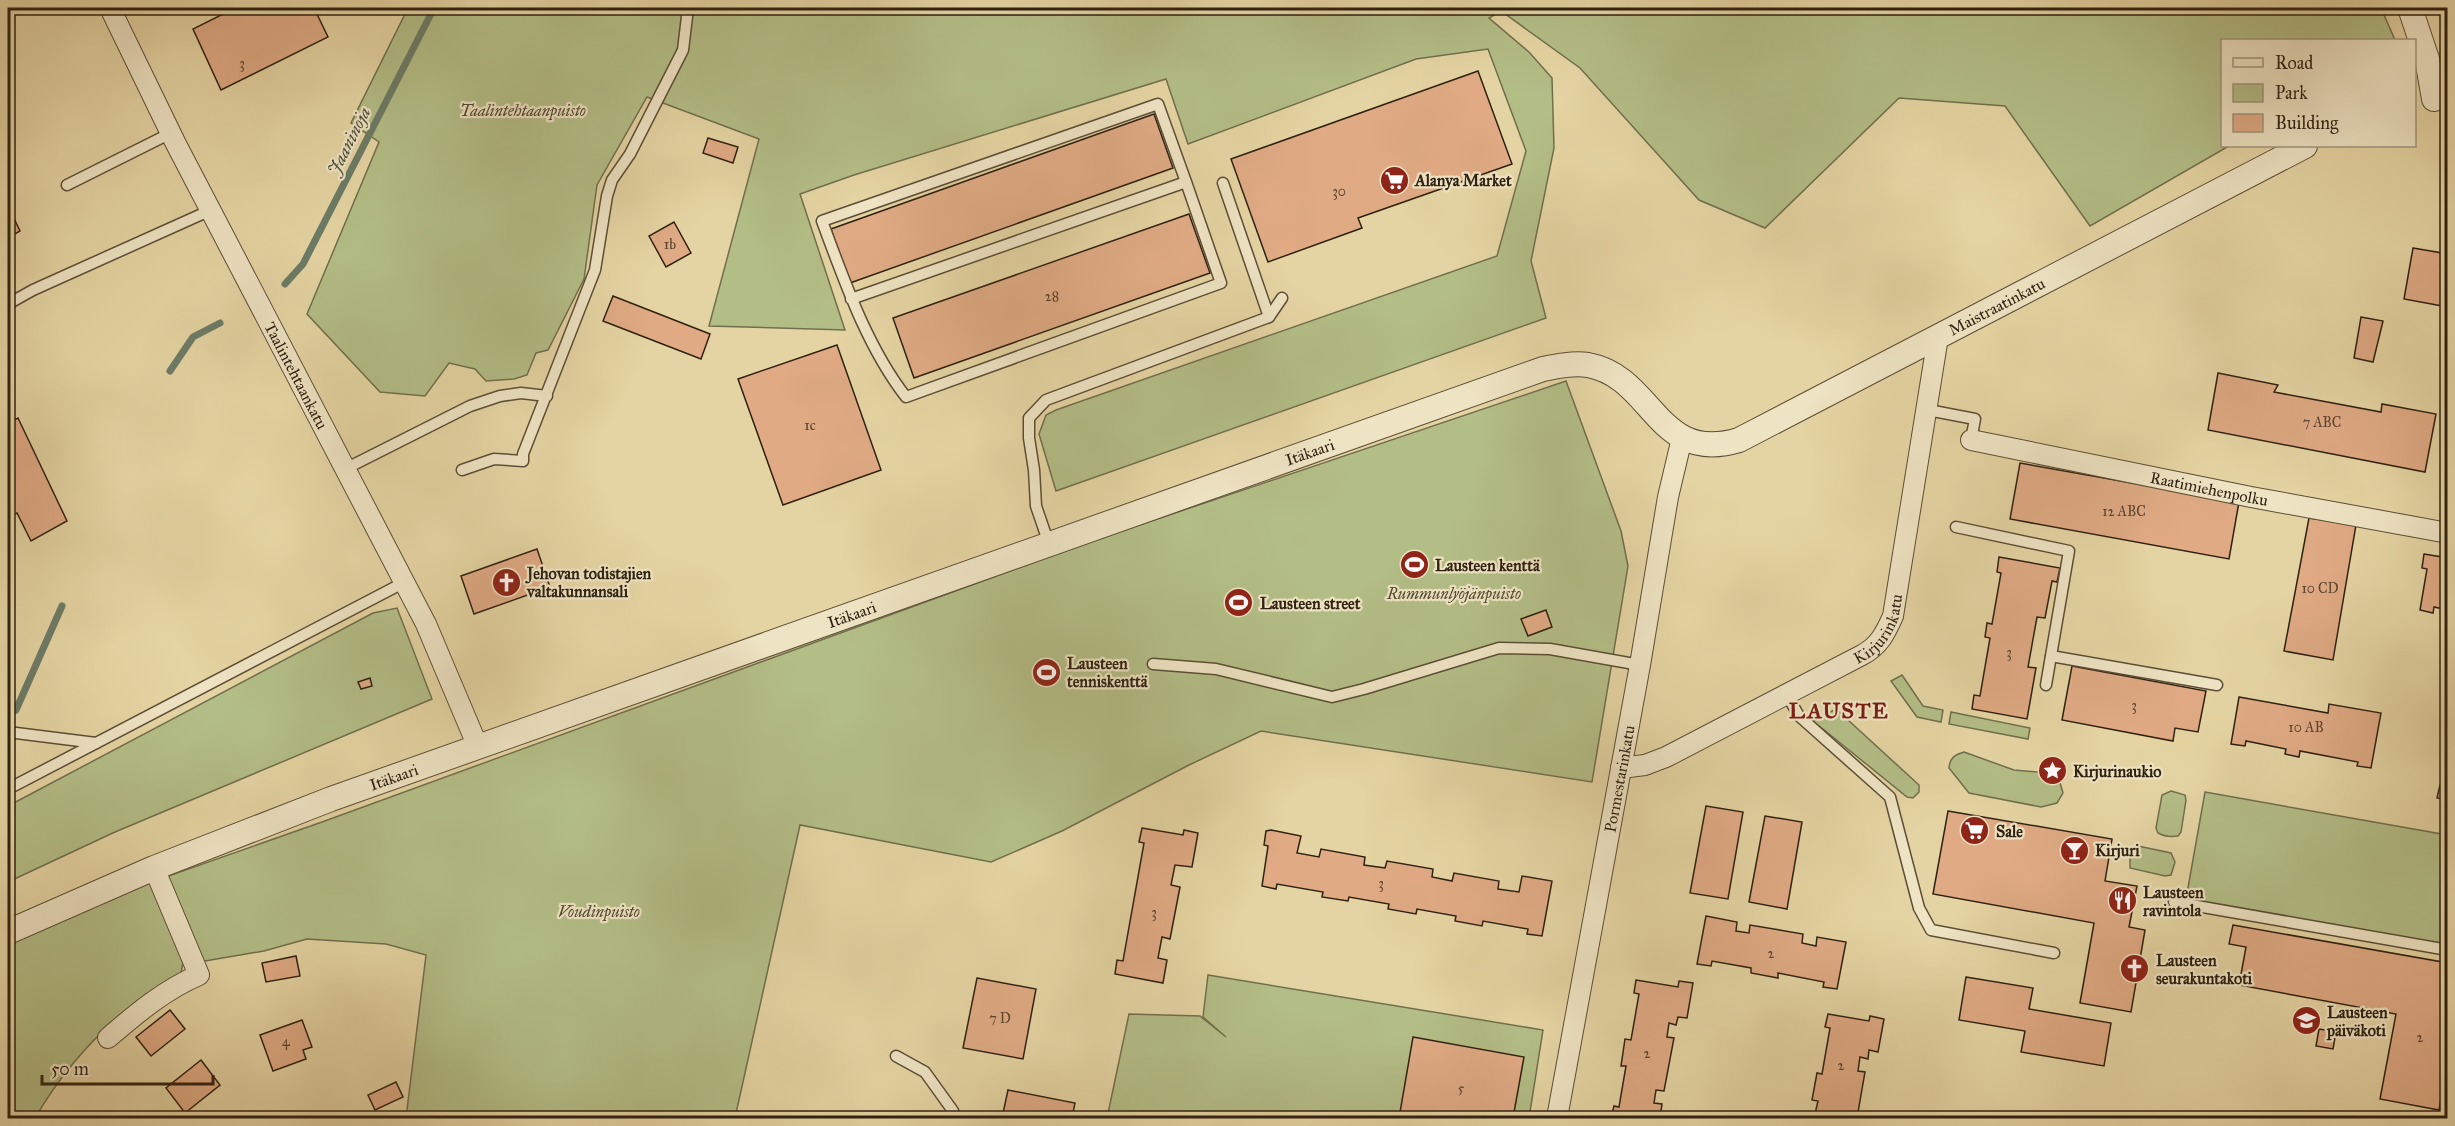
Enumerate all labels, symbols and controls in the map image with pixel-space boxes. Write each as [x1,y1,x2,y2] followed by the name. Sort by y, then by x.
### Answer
[2221,39,2416,147] legend
[2275,52,2313,74] text: Road
[239,55,245,72] house number: 3
[2275,82,2308,104] text: Park
[460,101,586,121] park label: Taalintehtaanpuisto
[322,103,376,179] water label: Jaaninoja
[2275,112,2339,135] text: Building
[1378,164,1410,196] supermarket icon: Alanya Market
[1414,171,1512,191] place label: Alanya Market
[1332,183,1346,200] house number: 30
[664,236,676,253] house number: 1b
[1945,273,2048,339] street label: Maistraatinkatu
[1045,288,1059,305] house number: 28
[261,319,332,433] street label: Taalintehtaankatu
[2303,414,2341,431] house number: 7 ABC
[804,417,816,434] house number: 1c
[1283,434,1337,469] street label: Itäkaari
[2148,467,2270,510] street label: Raatimiehenpolku
[2102,503,2146,520] house number: 12 ABC
[1398,549,1430,581] sports icon: Lausteen kenttä
[1435,556,1541,575] place label: Lausteen kenttä
[525,564,652,601] place label: Jehovan todistajien valtakunnansali
[490,566,522,598] church icon: Jehovan todistajien valtakunnansali
[2301,580,2339,597] house number: 10 CD
[1386,584,1521,604] park label: Rummunlyöjänpuisto
[1223,587,1255,619] sports icon: Lausteen street
[1850,592,1906,667] street label: Kirjurinkatu
[1260,594,1361,613] place label: Lausteen street
[825,597,879,632] street label: Itäkaari
[2006,644,2012,661] house number: 3
[1066,654,1149,691] place label: Lausteen tenniskenttä
[1030,656,1062,688] sports icon: Lausteen tenniskenttä
[1789,697,1889,724] district label: LAUSTE
[2131,697,2137,714] house number: 3
[2288,719,2324,736] house number: 10 AB
[1600,723,1638,834] street label: Pormestarinkatu
[2036,755,2068,787] place icon: Kirjurinaukio
[367,759,421,794] street label: Itäkaari
[2073,762,2161,782] place label: Kirjurinaukio
[1959,815,1991,847] supermarket icon: Sale
[1996,822,2023,841] place label: Sale
[2058,834,2090,866] bar icon: Kirjuri
[2095,841,2140,861] place label: Kirjuri
[1378,875,1384,892] house number: 3
[2142,883,2204,920] place label: Lausteen ravintola
[2106,885,2138,917] restaurant icon: Lausteen ravintola
[558,902,640,922] park label: Voudinpuisto
[1151,904,1157,921] house number: 3
[1768,945,1775,962] house number: 2
[2156,951,2253,988] place label: Lausteen seurakuntakoti
[2119,953,2151,985] church icon: Lausteen seurakuntakoti
[2326,1003,2388,1041] place label: Lausteen päiväkoti
[2290,1005,2322,1037] school or university icon: Lausteen päiväkoti
[989,1010,1011,1027] house number: 7 D
[2417,1029,2424,1046] house number: 2
[282,1033,291,1050] house number: 4
[1644,1045,1651,1062] house number: 2
[42,1048,213,1086] scale bar
[1838,1057,1845,1074] house number: 2
[51,1058,89,1080] text: 50 m
[1458,1080,1465,1097] house number: 5

